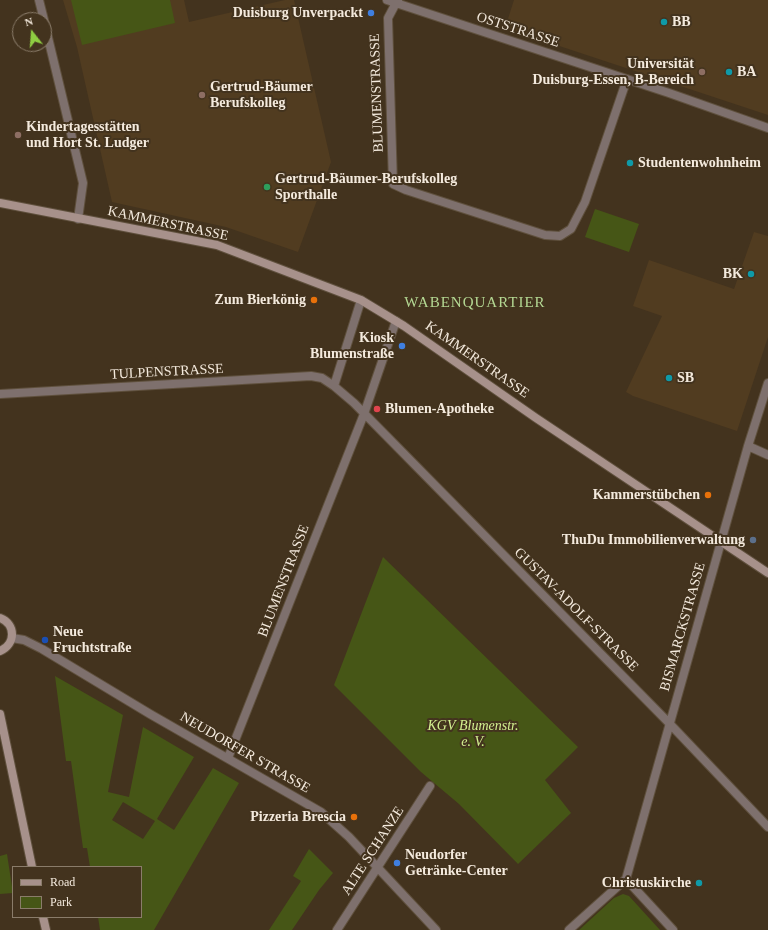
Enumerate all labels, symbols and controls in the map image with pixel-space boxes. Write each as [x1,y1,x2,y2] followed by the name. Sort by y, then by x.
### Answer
[233,5,363,21] place label: Duisburg Unverpackt
[366,8,376,18] marker: Duisburg Unverpackt
[474,9,562,51] street label: OSTSTRASSE
[12,12,52,52] north arrow
[672,14,691,30] place label: BB
[23,15,34,28] text: N
[659,17,669,27] marker: BB
[367,33,387,153] street label: BLUMENSTRASSE
[532,56,694,88] place label: Universität Duisburg-Essen, B-Bereich
[737,64,756,80] place label: BA
[697,67,707,77] marker: Universität Duisburg-Essen, B-Bereich
[724,67,734,77] marker: BA
[210,79,313,112] place label: Gertrud-Bäumer Berufskolleg
[197,90,207,100] marker: Gertrud-Bäumer Berufskolleg
[26,119,149,152] place label: Kindertagesstätten und Hort St. Ludger
[13,130,23,140] marker: Kindertagesstätten und Hort St. Ludger
[638,155,761,171] place label: Studentenwohnheim
[625,158,635,168] marker: Studentenwohnheim
[275,171,457,204] place label: Gertrud-Bäumer-Berufskolleg Sporthalle
[262,182,272,192] marker: Gertrud-Bäumer-Berufskolleg Sporthalle
[106,203,230,245] street label: KAMMERSTRASSE
[723,266,743,282] place label: BK
[746,269,756,279] marker: BK
[215,292,306,308] place label: Zum Bierkönig
[404,294,546,312] district label: WABENQUARTIER
[309,295,319,305] marker: Zum Bierkönig
[422,318,532,402] street label: KAMMERSTRASSE
[310,330,394,362] place label: Kiosk Blumenstraße
[397,341,407,351] marker: Kiosk Blumenstraße
[110,361,224,383] street label: TULPENSTRASSE
[677,370,694,386] place label: SB
[664,373,674,383] marker: SB
[385,401,494,417] place label: Blumen-Apotheke
[372,404,382,414] marker: Blumen-Apotheke
[593,487,700,503] place label: Kammerstübchen
[703,490,713,500] marker: Kammerstübchen
[255,522,313,640] street label: BLUMENSTRASSE
[562,532,745,548] place label: ThuDu Immobilienverwaltung
[748,535,758,545] marker: ThuDu Immobilienverwaltung
[510,544,642,676] street label: GUSTAV-ADOLF-STRASSE
[657,561,709,693] street label: BISMARCKSTRASSE
[53,624,132,656] place label: Neue Fruchtstraße
[40,635,50,645] marker: Neue Fruchtstraße
[177,709,313,797] street label: NEUDORFER STRASSE
[428,718,518,750] park label: KGV Blumenstr. e. V.
[338,803,408,899] street label: ALTE SCHANZE
[250,809,346,825] place label: Pizzeria Brescia
[349,812,359,822] marker: Pizzeria Brescia
[405,847,508,880] place label: Neudorfer Getränke-Center
[392,858,402,868] marker: Neudorfer Getränke-Center
[12,866,142,918] legend
[50,875,75,889] text: Road
[602,875,691,891] place label: Christuskirche
[694,878,704,888] marker: Christuskirche
[50,895,72,909] text: Park

